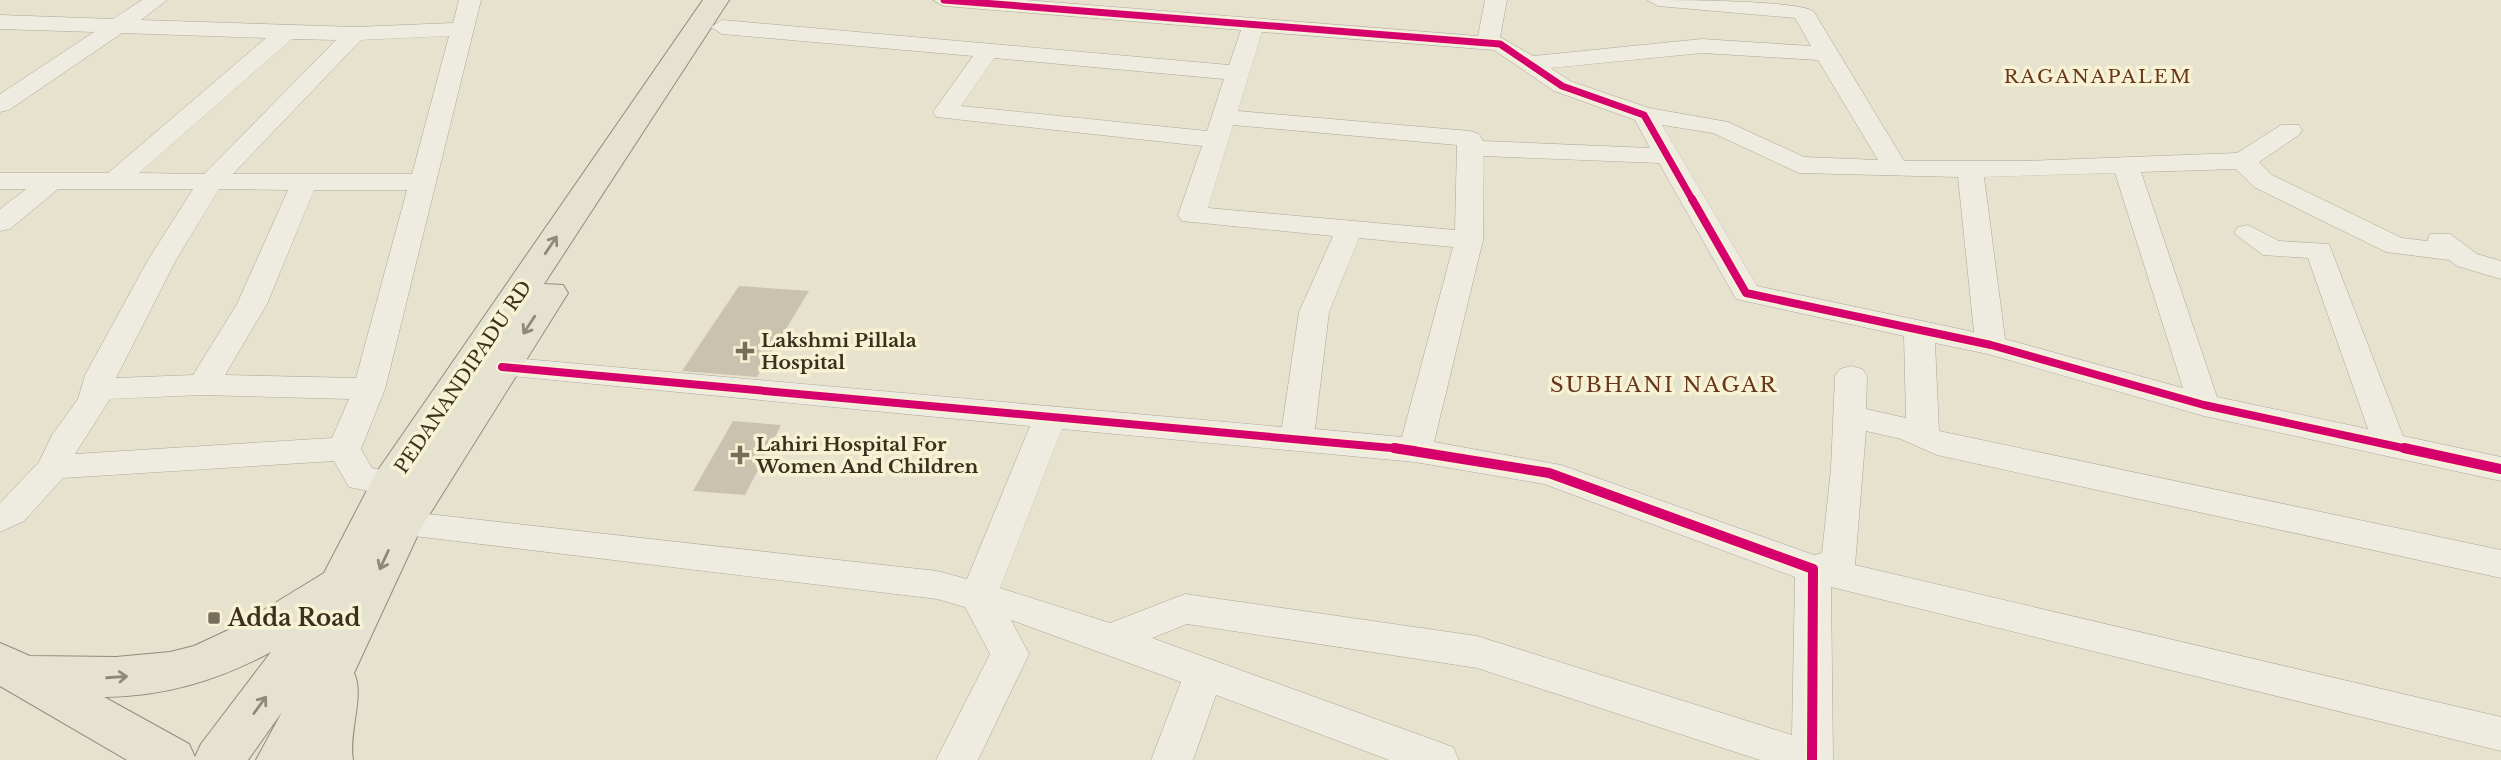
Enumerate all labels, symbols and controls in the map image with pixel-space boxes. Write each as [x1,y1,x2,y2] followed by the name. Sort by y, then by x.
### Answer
[2004,65,2192,88] district label: RAGANAPALEM
[544,236,559,255] one-way arrow
[390,276,536,478] street label: PEDANANDIPADU RD
[522,315,537,334] one-way arrow
[761,329,917,374] place label: Lakshmi Pillala Hospital
[735,341,755,361] marker: Lakshmi Pillala Hospital
[1550,372,1778,398] district label: SUBHANI NAGAR
[755,433,979,478] place label: Lahiri Hospital For Women And Children
[730,445,750,465] marker: Lahiri Hospital For Women And Children
[377,549,390,570] one-way arrow
[227,604,360,632] place label: Adda Road
[206,610,222,626] marker: Adda Road
[105,670,128,683] one-way arrow
[252,696,267,715] one-way arrow

